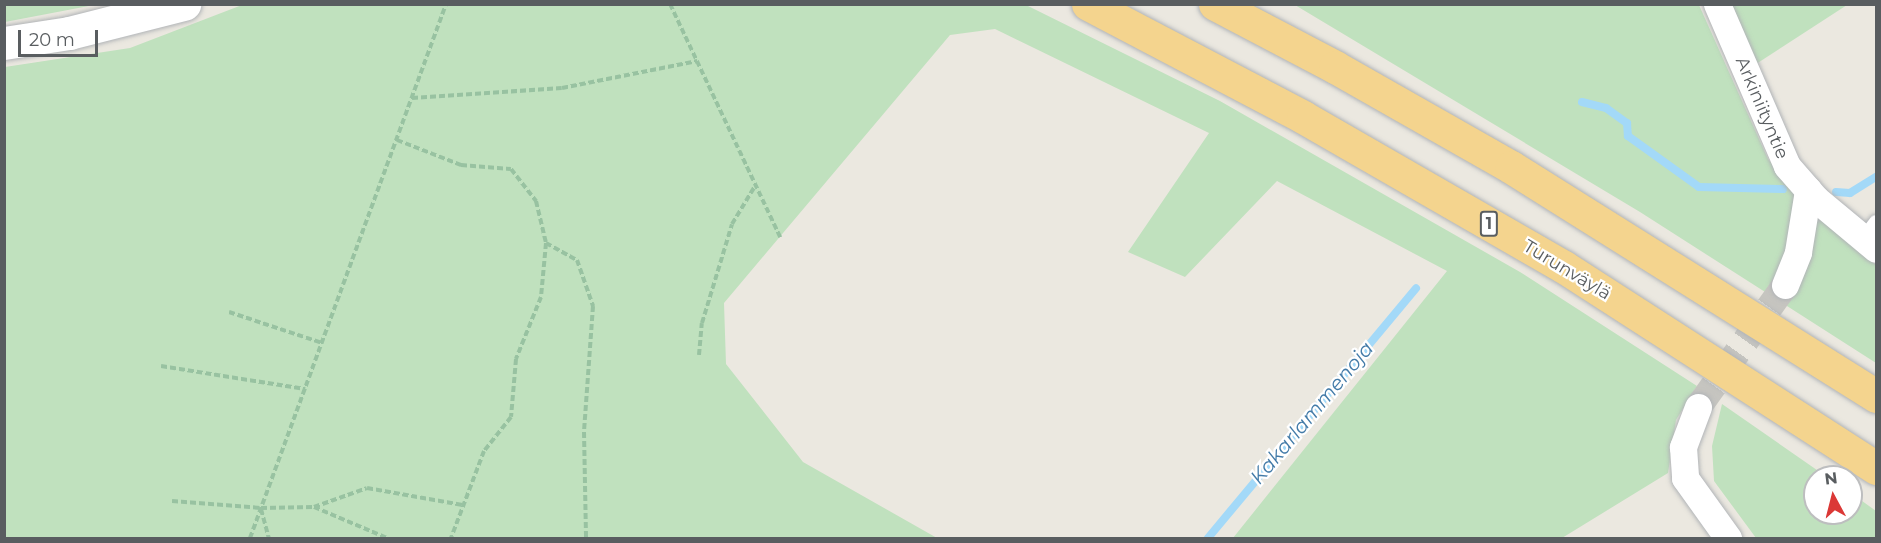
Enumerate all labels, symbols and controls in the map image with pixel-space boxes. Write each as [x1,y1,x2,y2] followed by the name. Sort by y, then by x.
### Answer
[21,18,100,56] scale bar
[29,29,75,51] text: 20 m
[1731,54,1793,162] street label: Arkiniityntie
[1478,211,1500,237] road number: 1
[1519,235,1615,305] street label: Turunväylä
[1245,337,1379,489] water label: Kakarlammenoja
[1803,465,1863,525] north arrow
[1823,468,1839,489] text: N

